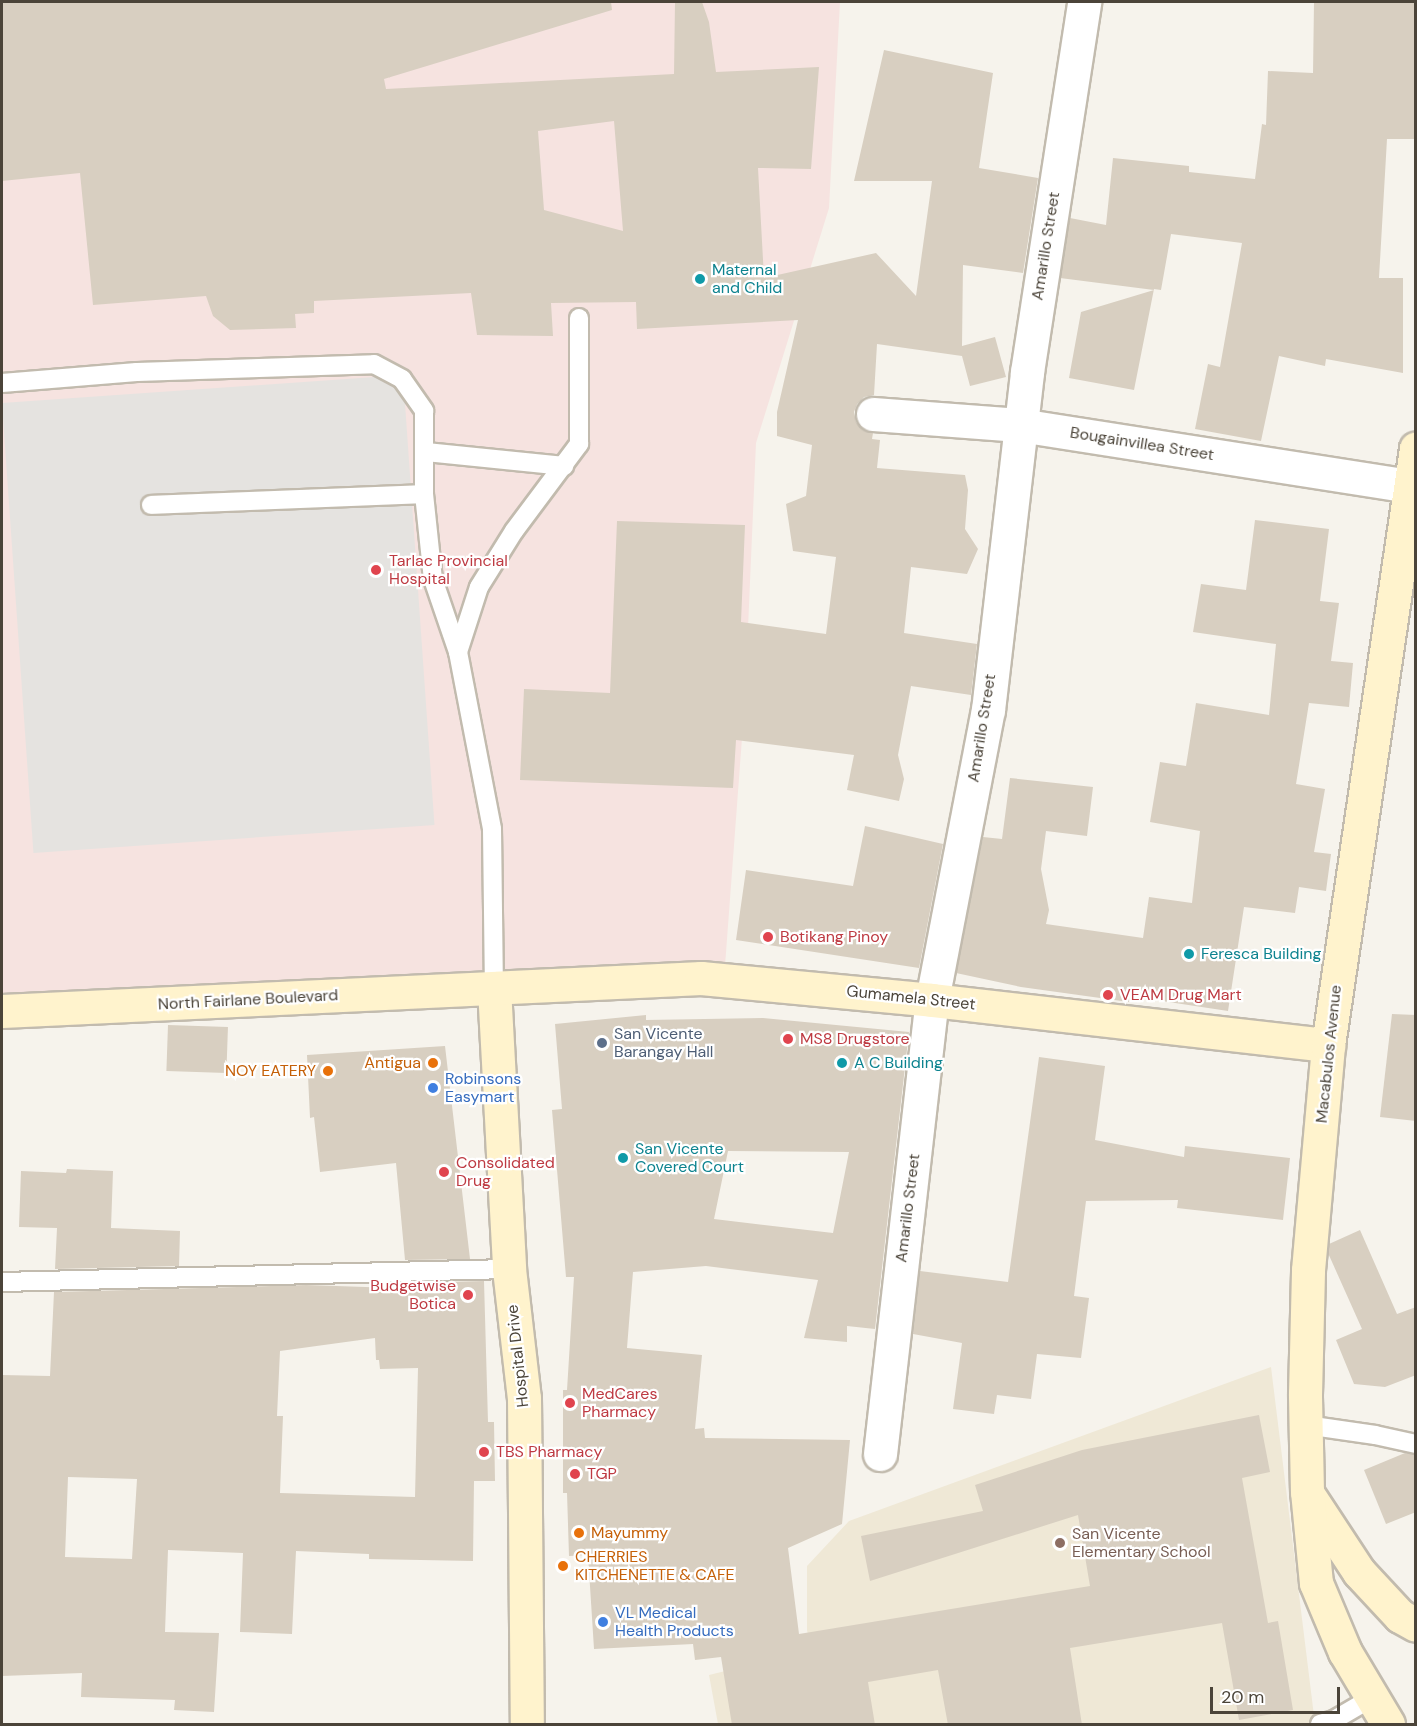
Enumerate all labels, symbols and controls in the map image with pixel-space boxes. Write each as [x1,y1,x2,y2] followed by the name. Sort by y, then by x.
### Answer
[1028,190,1064,302] street label: Amarillo Street
[712,260,782,298] place label: Maternal and Child
[693,272,707,286] marker: Maternal and Child
[1069,423,1215,465] street label: Bougainvillea Street
[389,551,508,589] place label: Tarlac Provincial Hospital
[367,561,385,579] marker: Tarlac Provincial Hospital
[964,672,1000,784] street label: Amarillo Street
[780,927,888,947] place label: Botikang Pinoy
[761,930,775,944] marker: Botikang Pinoy
[1201,944,1321,964] place label: Feresca Building
[1182,947,1196,961] marker: Feresca Building
[846,982,976,1014] street label: Gumamela Street
[1312,984,1346,1124] street label: Macabulos Avenue
[1120,985,1242,1005] place label: VEAM Drug Mart
[157,986,339,1014] street label: North Fairlane Boulevard
[1101,988,1115,1002] marker: VEAM Drug Mart
[614,1024,713,1062] place label: San Vicente Barangay Hall
[800,1029,910,1049] place label: MS8 Drugstore
[781,1032,795,1046] marker: MS8 Drugstore
[595,1036,609,1050] marker: San Vicente Barangay Hall
[364,1053,421,1073] place label: Antigua
[854,1053,943,1073] place label: A C Building
[426,1056,440,1070] marker: Antigua
[835,1056,849,1070] marker: A C Building
[225,1061,316,1081] place label: NOY EATERY
[321,1064,335,1078] marker: NOY EATERY
[445,1069,521,1107] place label: Robinsons Easymart
[426,1081,440,1095] marker: Robinsons Easymart
[635,1139,744,1177] place label: San Vicente Covered Court
[616,1151,630,1165] marker: San Vicente Covered Court
[892,1152,924,1264] street label: Amarillo Street
[456,1153,555,1191] place label: Consolidated Drug
[437,1165,451,1179] marker: Consolidated Drug
[370,1276,456,1314] place label: Budgetwise Botica
[461,1288,475,1302] marker: Budgetwise Botica
[503,1304,533,1408] street label: Hospital Drive
[582,1384,657,1422] place label: MedCares Pharmacy
[563,1396,577,1410] marker: MedCares Pharmacy
[496,1442,602,1462] place label: TBS Pharmacy
[477,1445,491,1459] marker: TBS Pharmacy
[587,1464,617,1484] place label: TGP
[568,1467,582,1481] marker: TGP
[591,1523,668,1543] place label: Mayummy
[1072,1524,1210,1562] place label: San Vicente Elementary School
[572,1526,586,1540] marker: Mayummy
[1053,1536,1067,1550] marker: San Vicente Elementary School
[575,1547,735,1585] place label: CHERRIES KITCHENETTE & CAFE
[556,1559,570,1573] marker: CHERRIES KITCHENETTE & CAFE
[615,1603,734,1641] place label: VL Medical Health Products
[596,1615,610,1629] marker: VL Medical Health Products
[1213,1675,1344,1713] scale bar
[1221,1685,1264,1709] text: 20 m

